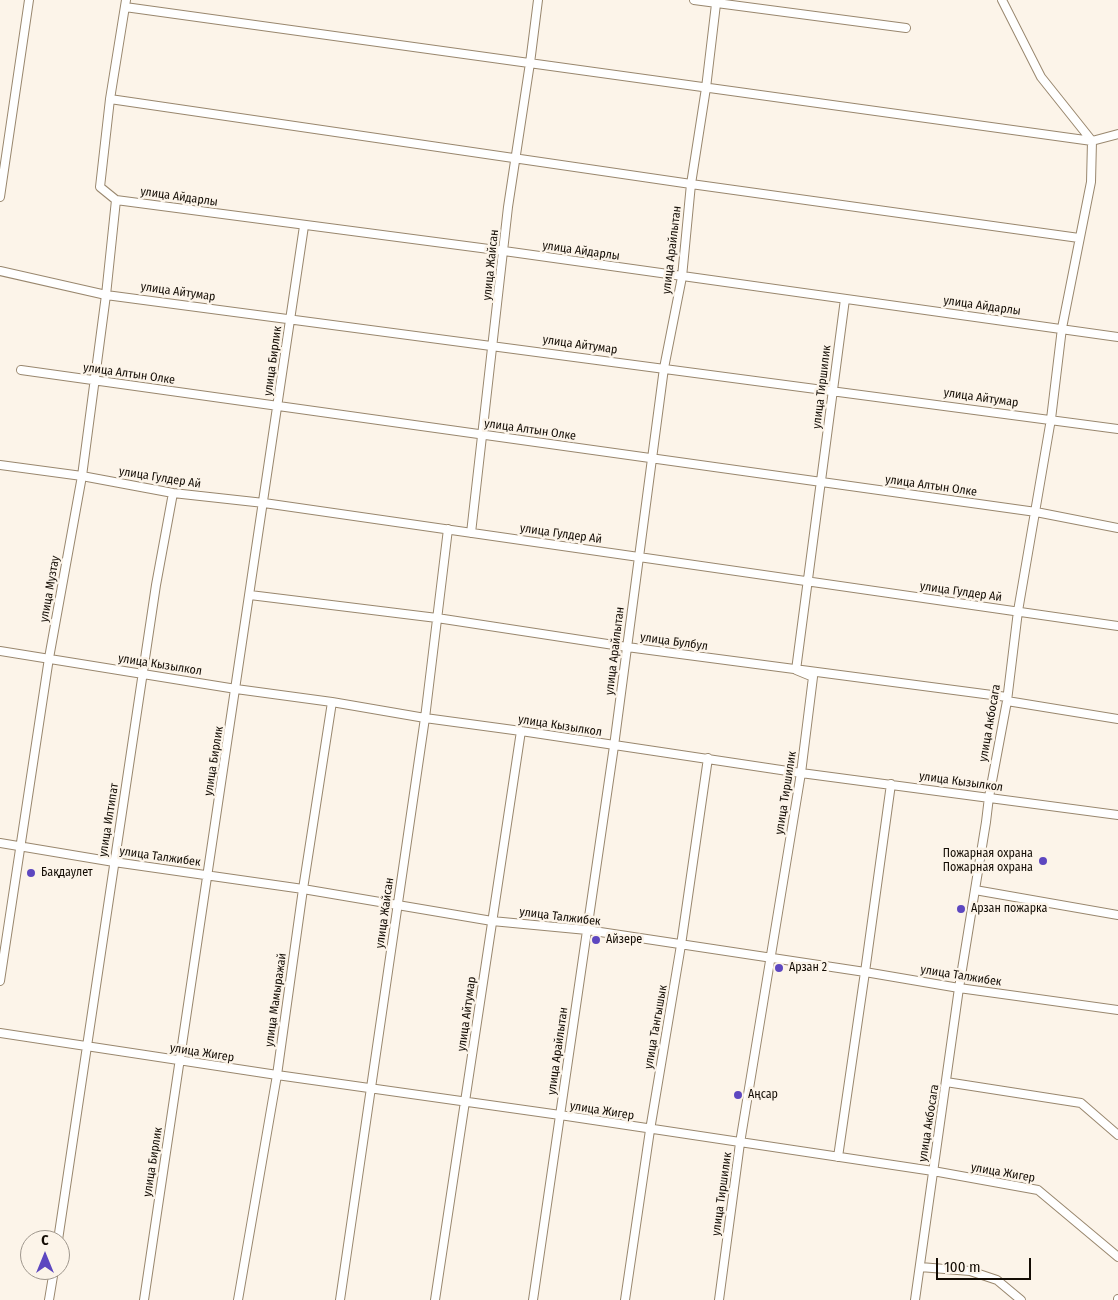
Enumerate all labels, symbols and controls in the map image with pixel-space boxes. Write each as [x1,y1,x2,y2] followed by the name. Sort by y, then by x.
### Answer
[139,184,219,210] street label: улица Айдарлы
[659,205,685,295] street label: улица Арайлытан
[480,229,502,301] street label: улица Жайсан
[541,238,621,264] street label: улица Айдарлы
[140,280,216,304] street label: улица Айтумар
[942,293,1022,319] street label: улица Айдарлы
[261,325,285,397] street label: улица Бирлик
[542,333,618,357] street label: улица Айтумар
[810,344,834,430] street label: улица Тиршилик
[82,360,176,388] street label: улица Алтын Олке
[943,386,1019,410] street label: улица Айтумар
[483,416,577,444] street label: улица Алтын Олке
[118,464,202,492] street label: улица Гулдер Ай
[884,472,978,500] street label: улица Алтын Олке
[519,521,603,547] street label: улица Гулдер Ай
[37,555,63,623] street label: улица Музтау
[919,579,1003,605] street label: улица Гулдер Ай
[602,606,628,696] street label: улица Арайлытан
[639,630,709,654] street label: улица Булбул
[117,651,203,679] street label: улица Кызылкол
[976,683,1004,763] street label: улица Акбосага
[517,712,603,740] street label: улица Кызылкол
[201,725,227,797] street label: улица Бирлик
[772,750,800,836] street label: улица Тиршилик
[918,769,1004,795] street label: улица Кызылкол
[96,782,122,858] street label: улица Илтипат
[118,844,202,870] street label: улица Талжибек
[943,847,1033,875] place label: Пожарная охрана Пожарная охрана
[1037,855,1049,867] marker: Пожарная охрана Пожарная охрана
[41,866,93,880] place label: Бақдаулет
[25,867,37,879] marker: Бақдаулет
[373,877,397,949] street label: улица Жайсан
[971,902,1047,916] place label: Арзан пожарка
[955,903,967,915] marker: Арзан пожарка
[519,905,601,929] street label: улица Талжибек
[606,933,642,947] place label: Айзере
[590,934,602,946] marker: Айзере
[262,952,290,1048] street label: улица Мамыражай
[789,961,827,975] place label: Арзан 2
[773,962,785,974] marker: Арзан 2
[919,962,1003,990] street label: улица Талжибек
[455,976,479,1052] street label: улица Айтумар
[642,984,670,1070] street label: улица Тангышык
[545,1006,571,1096] street label: улица Арайлытан
[169,1041,235,1065] street label: улица Жигер
[916,1083,942,1163] street label: улица Акбосага
[748,1088,778,1102] place label: Аңсар
[732,1089,744,1101] marker: Аңсар
[569,1099,635,1123] street label: улица Жигер
[140,1126,166,1198] street label: улица Бирлик
[709,1151,735,1237] street label: улица Тиршилик
[970,1160,1036,1186] street label: улица Жигер
[20,1230,70,1280] north arrow
[41,1232,49,1249] text: С
[938,1248,1033,1280] scale bar
[944,1258,981,1276] text: 100 m

